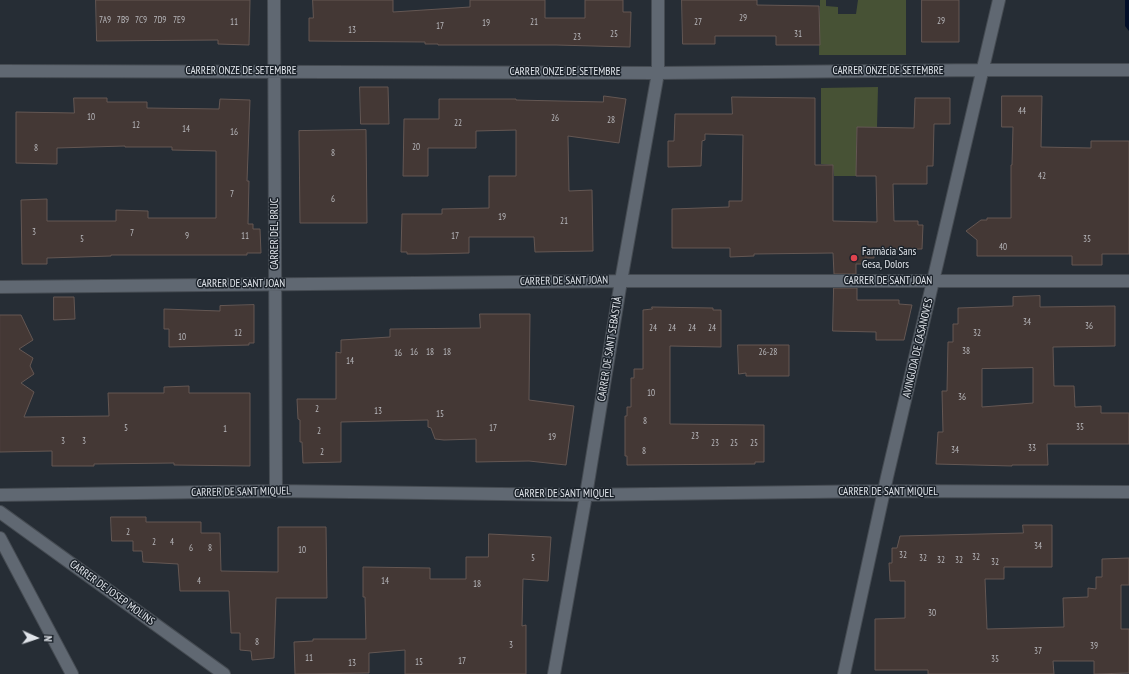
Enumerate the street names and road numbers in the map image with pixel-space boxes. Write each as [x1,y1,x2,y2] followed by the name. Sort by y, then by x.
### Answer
[186,64,296,78] street label: CARRER ONZE DE SETEMBRE
[833,64,943,78] street label: CARRER ONZE DE SETEMBRE
[510,65,620,79] street label: CARRER ONZE DE SETEMBRE
[268,198,282,270] street label: CARRER DEL BRUC
[520,274,608,288] street label: CARRER DE SANT JOAN
[844,274,932,288] street label: CARRER DE SANT JOAN
[197,277,285,291] street label: CARRER DE SANT JOAN
[595,296,625,402] street label: CARRER DE SANT SEBASTIÀ
[900,297,936,399] street label: AVINGUDA DE CASANOVES
[191,485,291,499] street label: CARRER DE SANT MIQUEL
[838,485,938,499] street label: CARRER DE SANT MIQUEL
[514,487,614,501] street label: CARRER DE SANT MIQUEL
[67,558,157,628] street label: CARRER DE JOSEP MOLINS

